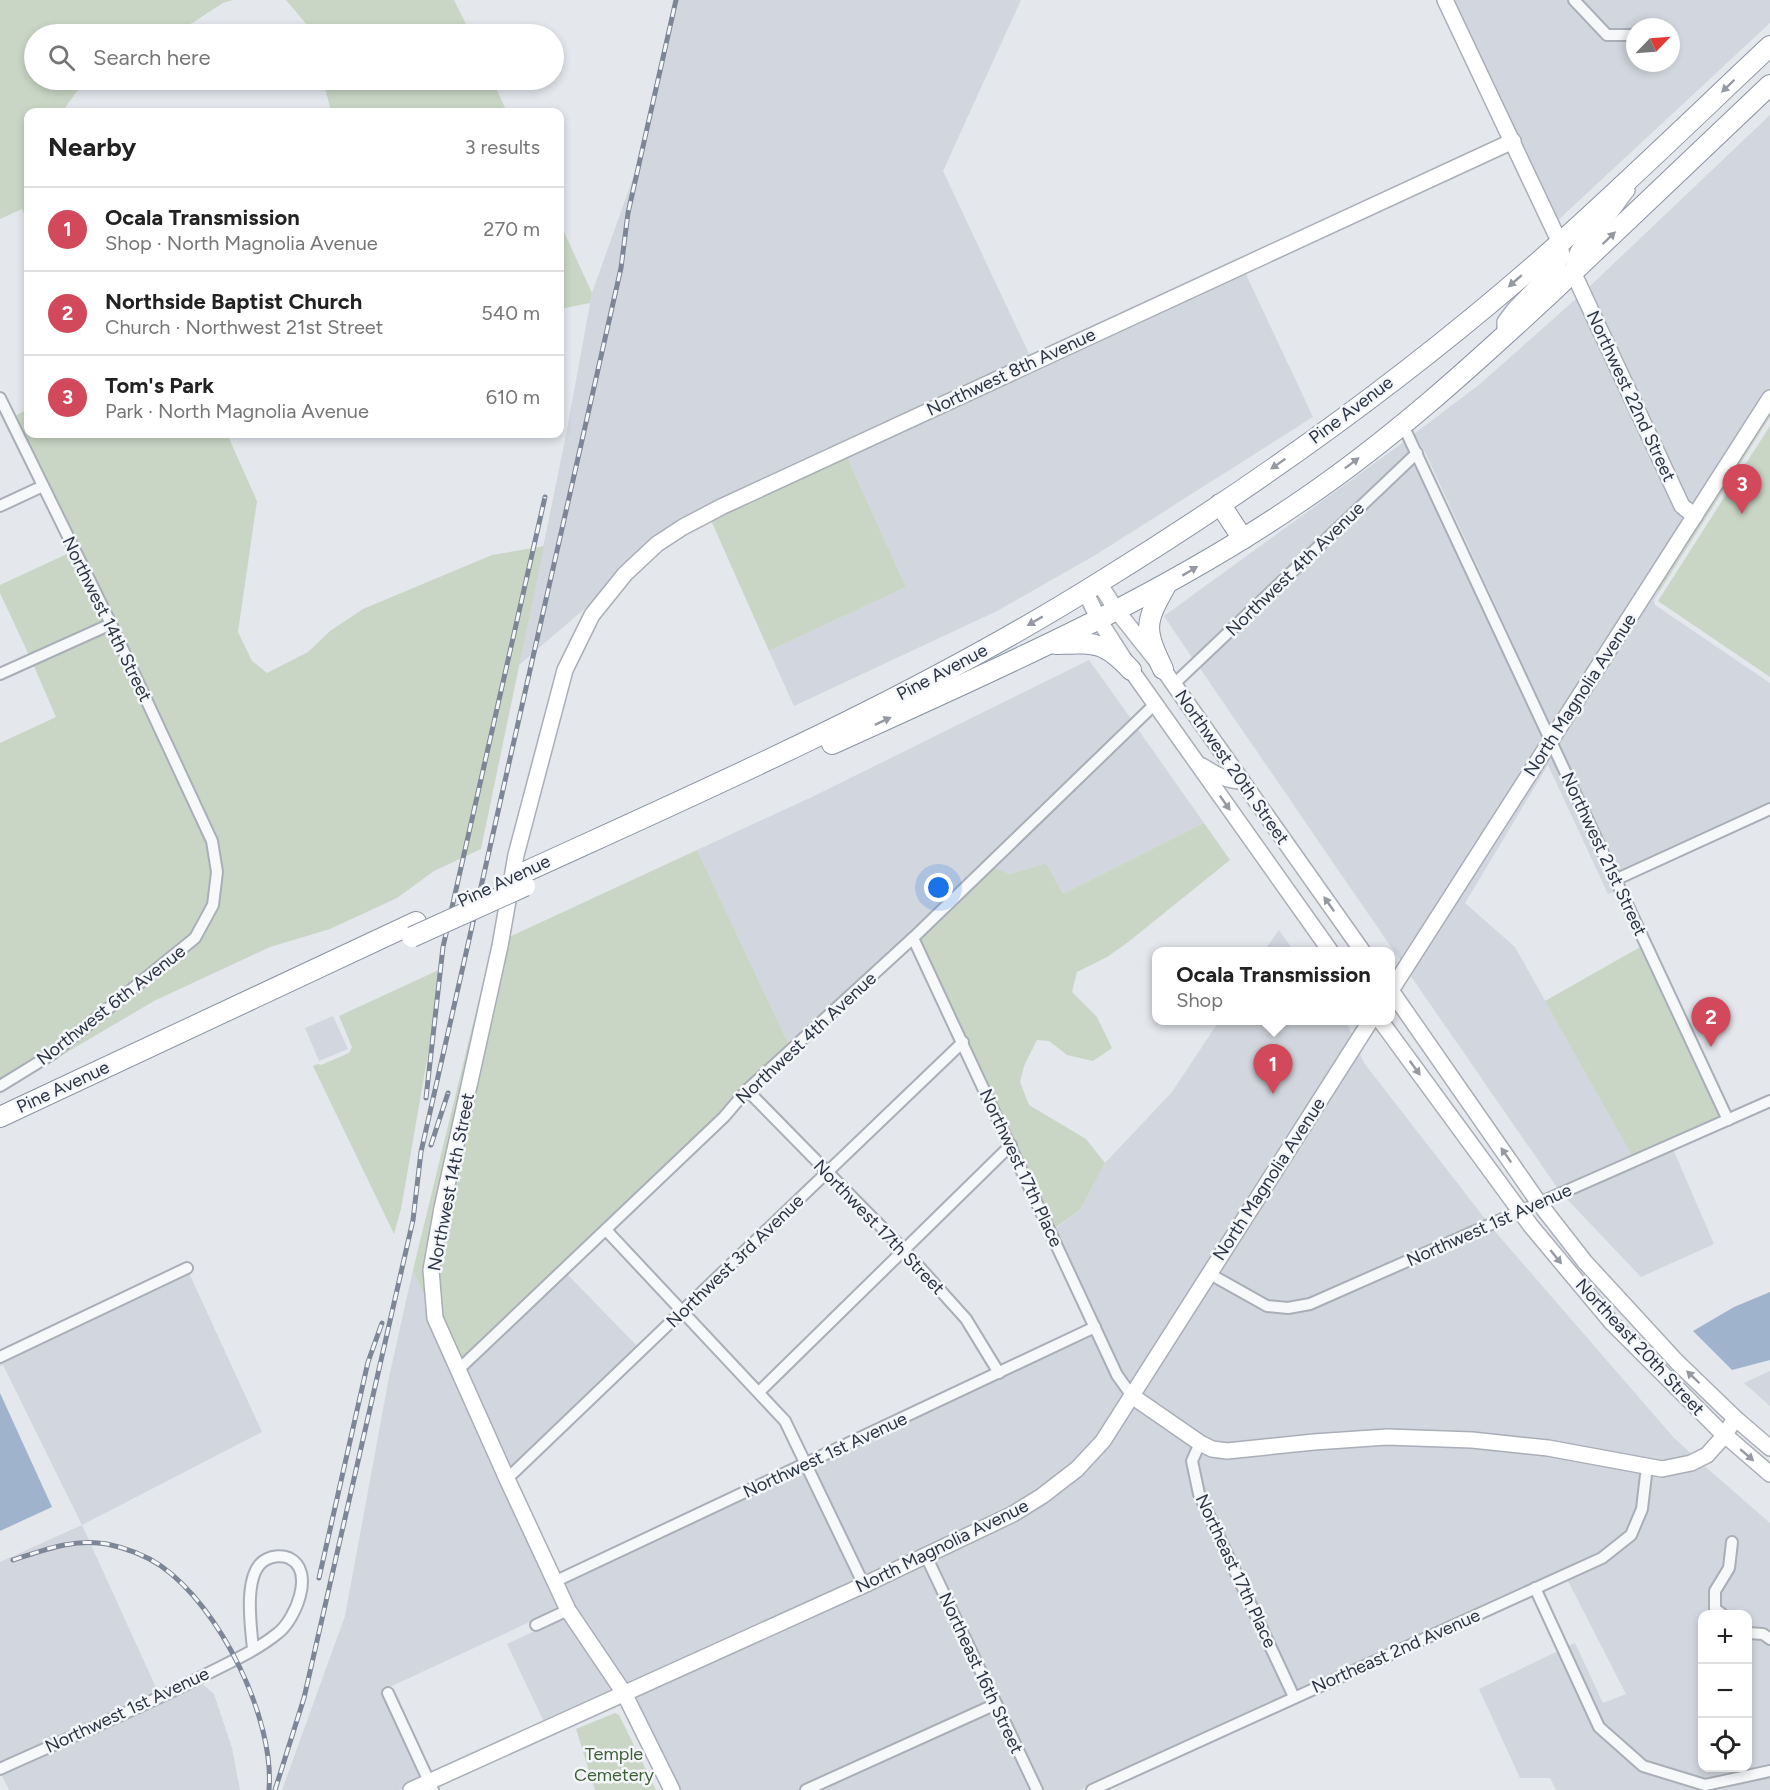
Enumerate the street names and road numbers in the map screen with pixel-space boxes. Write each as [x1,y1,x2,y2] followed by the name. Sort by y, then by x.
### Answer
[1582,307,1680,485] street label: Northwest 22nd Street
[923,323,1099,421] street label: Northwest 8th Avenue
[1305,371,1398,449] street label: Pine Avenue
[1221,497,1369,641] street label: Northwest 4th Avenue
[57,533,157,705] street label: Northwest 14th Street
[1519,609,1641,781] street label: North Magnolia Avenue
[893,639,991,705] street label: Pine Avenue
[1170,685,1294,849] street label: Northwest 20th Street
[1556,769,1652,940] street label: Northwest 21st Street
[454,850,554,912] street label: Pine Avenue
[32,940,190,1070] street label: Northwest 6th Avenue
[731,967,881,1109] street label: Northwest 4th Avenue
[13,1056,113,1118] street label: Pine Avenue
[975,1085,1067,1251] street label: Northwest 17th Place
[423,1091,479,1273] street label: Northwest 14th Street
[1208,1093,1330,1265] street label: North Magnolia Avenue
[809,1155,949,1299] street label: Northwest 17th Street
[1403,1179,1575,1271] street label: Northwest 1st Avenue
[662,1190,808,1332] street label: Northwest 3rd Avenue
[1571,1274,1709,1420] street label: Northeast 20th Street
[739,1407,911,1503] street label: Northwest 1st Avenue
[1191,1490,1281,1652] street label: Northeast 17th Place
[852,1494,1032,1597] street label: North Magnolia Avenue
[934,1589,1028,1757] street label: Northeast 16th Street
[1308,1604,1484,1698] street label: Northeast 2nd Avenue
[41,1662,213,1758] street label: Northwest 1st Avenue

